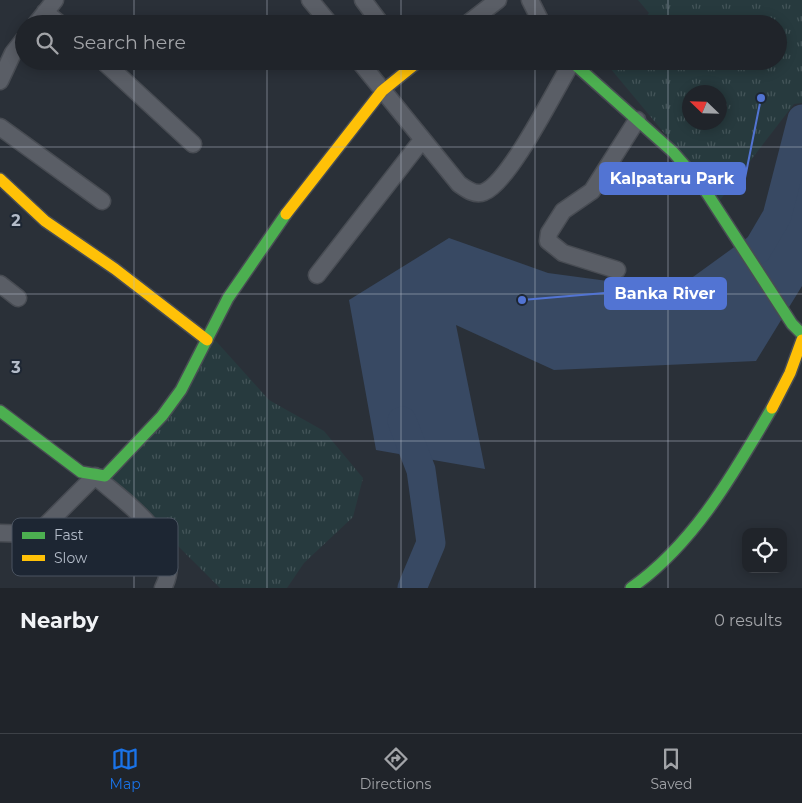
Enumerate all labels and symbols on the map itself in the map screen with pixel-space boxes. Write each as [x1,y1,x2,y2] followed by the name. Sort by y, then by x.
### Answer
[682,85,727,130] north arrow
[600,163,745,194] callout: Kalpataru Park
[610,169,735,188] text: Kalpataru Park
[11,211,21,230] text: 2
[605,278,726,309] callout: Banka River
[615,284,715,303] text: Banka River
[10,358,21,377] text: 3
[12,518,178,576] legend
[54,526,84,544] text: Fast
[54,549,88,567] text: Slow

